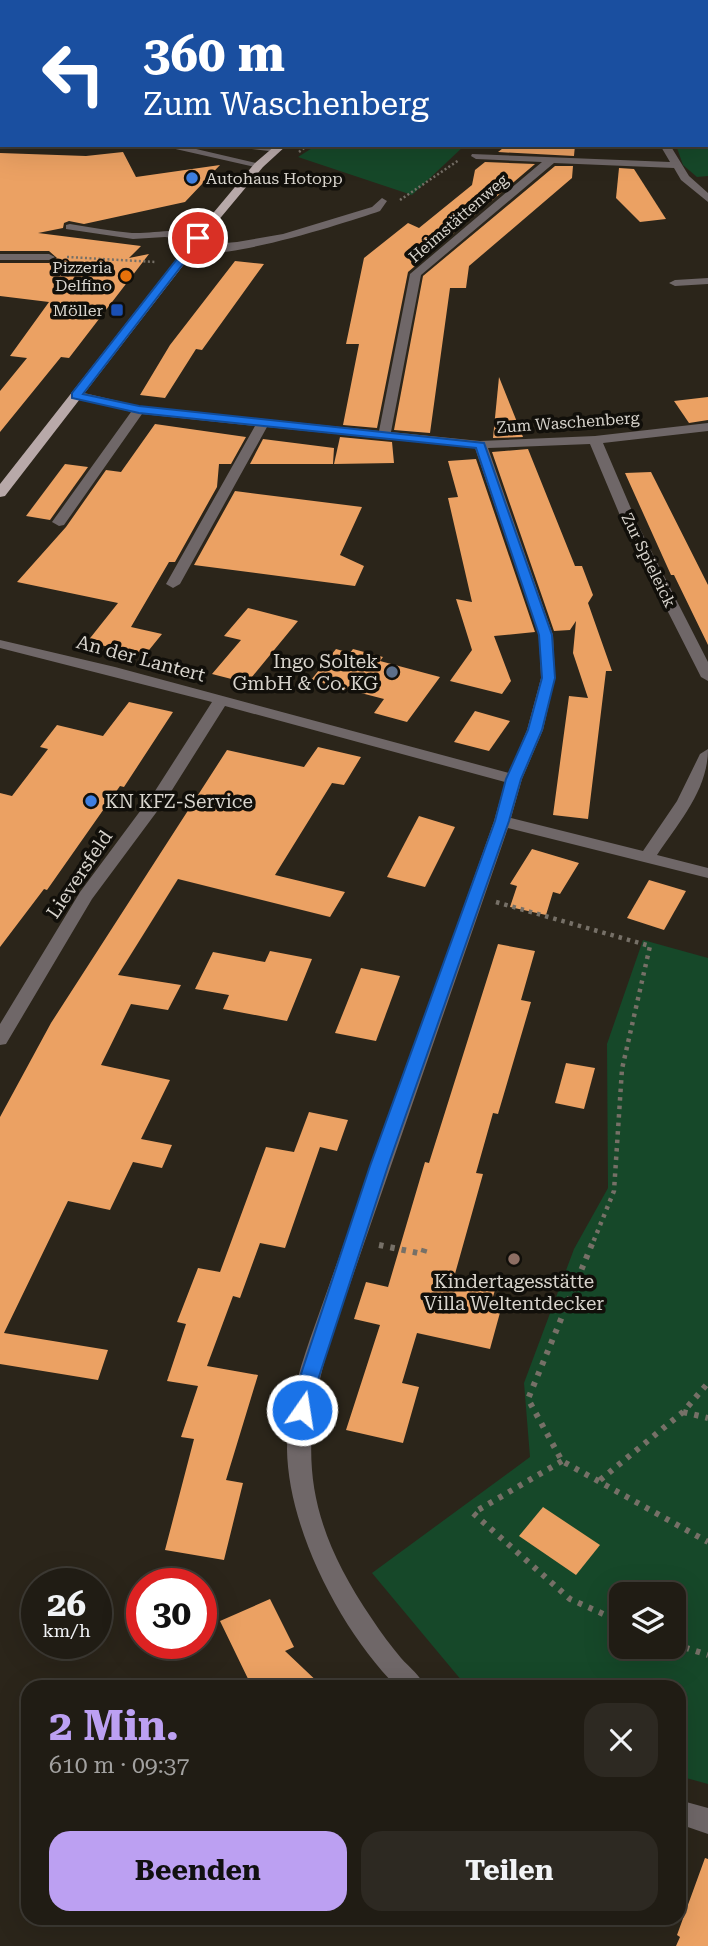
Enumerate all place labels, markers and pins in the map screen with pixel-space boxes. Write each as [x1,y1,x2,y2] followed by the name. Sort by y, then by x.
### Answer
[206,169,343,188] place label: Autohaus Hotopp
[184,170,200,186] marker: Autohaus Hotopp
[168,208,228,268] pin
[52,258,112,295] place label: Pizzeria Delfino
[118,268,134,284] marker: Pizzeria Delfino
[53,301,103,320] place label: Möller
[109,302,125,318] marker: Möller
[232,650,378,695] place label: Ingo Soltek GmbH & Co. KG
[384,664,400,680] marker: Ingo Soltek GmbH & Co. KG
[105,790,253,813] place label: KN KFZ-Service
[83,793,99,809] marker: KN KFZ-Service
[506,1251,522,1267] marker: Kindertagesstätte Villa Weltentdecker
[424,1270,604,1315] place label: Kindertagesstätte Villa Weltentdecker

